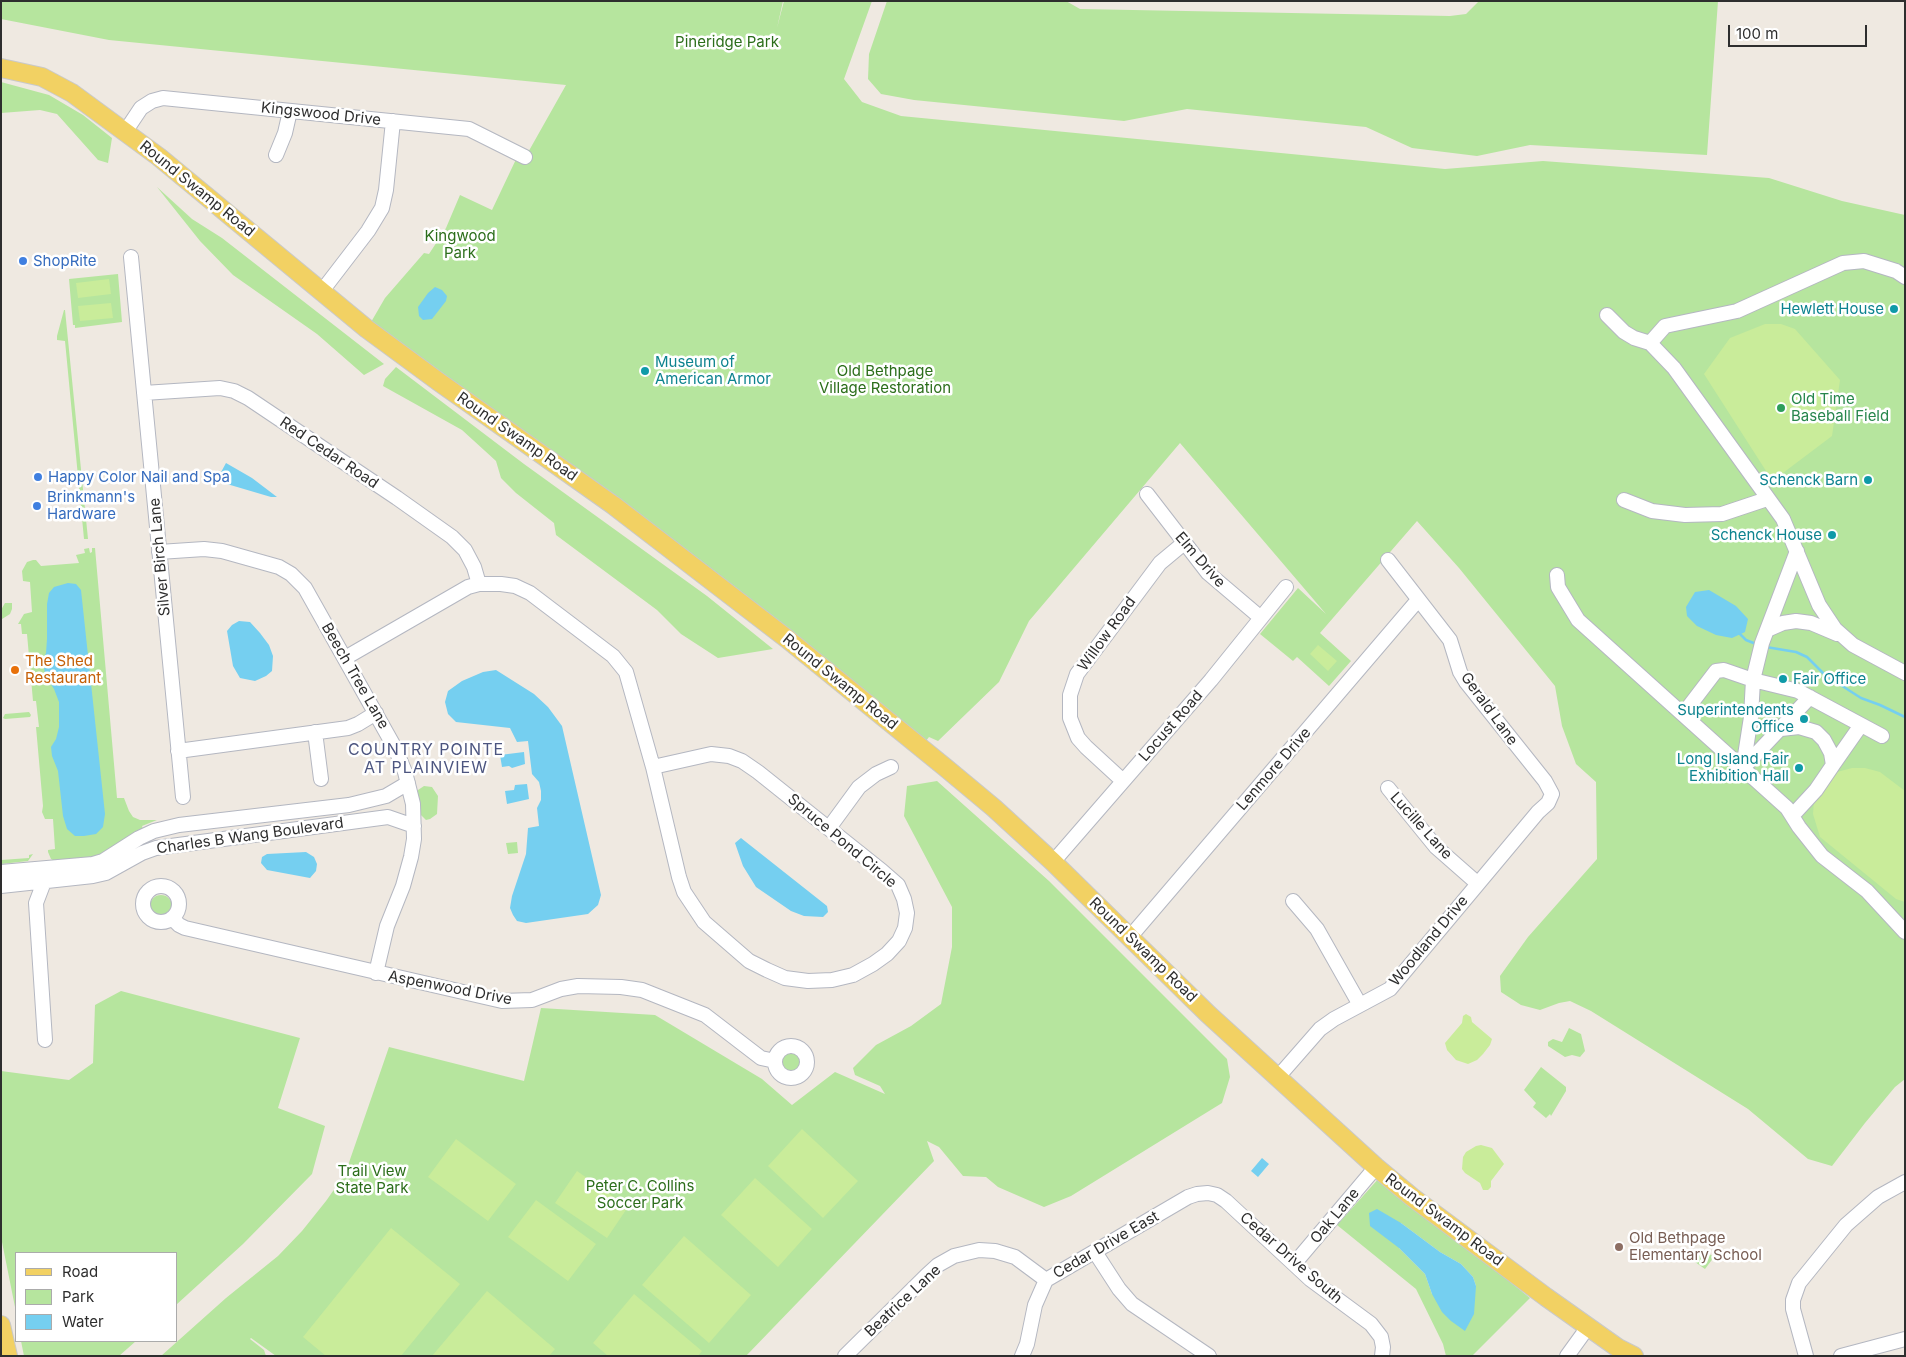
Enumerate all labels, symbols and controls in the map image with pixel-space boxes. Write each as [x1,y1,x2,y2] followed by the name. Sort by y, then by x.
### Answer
[1731,15,1870,47] scale bar
[1736,24,1778,43] text: 100 m
[675,33,779,51] park label: Pineridge Park
[260,99,382,129] street label: Kingswood Drive
[136,137,258,241] street label: Round Swamp Road
[424,227,496,262] park label: Kingwood Park
[33,252,96,270] place label: ShopRite
[17,255,29,267] marker: ShopRite
[1780,300,1884,318] place label: Hewlett House
[1888,303,1900,315] marker: Hewlett House
[655,353,771,388] place label: Museum of American Armor
[819,362,951,397] park label: Old Bethpage Village Restoration
[639,365,651,377] marker: Museum of American Armor
[453,389,581,485] street label: Round Swamp Road
[1791,390,1889,425] place label: Old Time Baseball Field
[1775,402,1787,414] marker: Old Time Baseball Field
[276,413,382,493] street label: Red Cedar Road
[48,468,230,486] place label: Happy Color Nail and Spa
[32,471,44,483] marker: Happy Color Nail and Spa
[1759,471,1858,489] place label: Schenck Barn
[1862,474,1874,486] marker: Schenck Barn
[47,488,135,523] place label: Brinkmann's Hardware
[146,497,174,617] street label: Silver Birch Lane
[31,500,43,512] marker: Brinkmann's Hardware
[1711,526,1822,544] place label: Schenck House
[1171,529,1229,591] street label: Elm Drive
[1826,529,1838,541] marker: Schenck House
[1074,593,1140,675] street label: Willow Road
[317,620,393,732] street label: Beech Tree Lane
[779,630,901,734] street label: Round Swamp Road
[25,652,101,687] place label: The Shed Restaurant
[9,664,21,676] marker: The Shed Restaurant
[1457,669,1521,749] street label: Gerald Lane
[1793,670,1866,688] place label: Fair Office
[1777,673,1789,685] marker: Fair Office
[1135,687,1207,765] street label: Locust Road
[1677,701,1794,736] place label: Superintendents Office
[1798,713,1810,725] marker: Superintendents Office
[1233,724,1315,814] street label: Lenmore Drive
[346,740,506,778] district label: COUNTRY POINTE AT PLAINVIEW
[1677,750,1789,785] place label: Long Island Fair Exhibition Hall
[1793,762,1805,774] marker: Long Island Fair Exhibition Hall
[1386,789,1456,863] street label: Lucille Lane
[784,790,900,892] street label: Spruce Pond Circle
[155,814,345,858] street label: Charles B Wang Boulevard
[1386,892,1472,990] street label: Woodland Drive
[1085,894,1201,1006] street label: Round Swamp Road
[387,967,513,1009] street label: Aspenwood Drive
[336,1162,408,1197] park label: Trail View State Park
[1382,1170,1506,1270] street label: Round Swamp Road
[586,1177,694,1212] park label: Peter C. Collins Soccer Park
[1307,1185,1363,1247] street label: Oak Lane
[1050,1207,1162,1283] street label: Cedar Drive East
[1236,1209,1346,1307] street label: Cedar Drive South
[1629,1229,1762,1264] place label: Old Bethpage Elementary School
[1613,1241,1625,1253] marker: Old Bethpage Elementary School
[15,1252,178,1342] legend
[861,1261,945,1341] street label: Beatrice Lane
[62,1262,98,1281] text: Road
[62,1287,94,1306] text: Park
[62,1312,104,1331] text: Water

